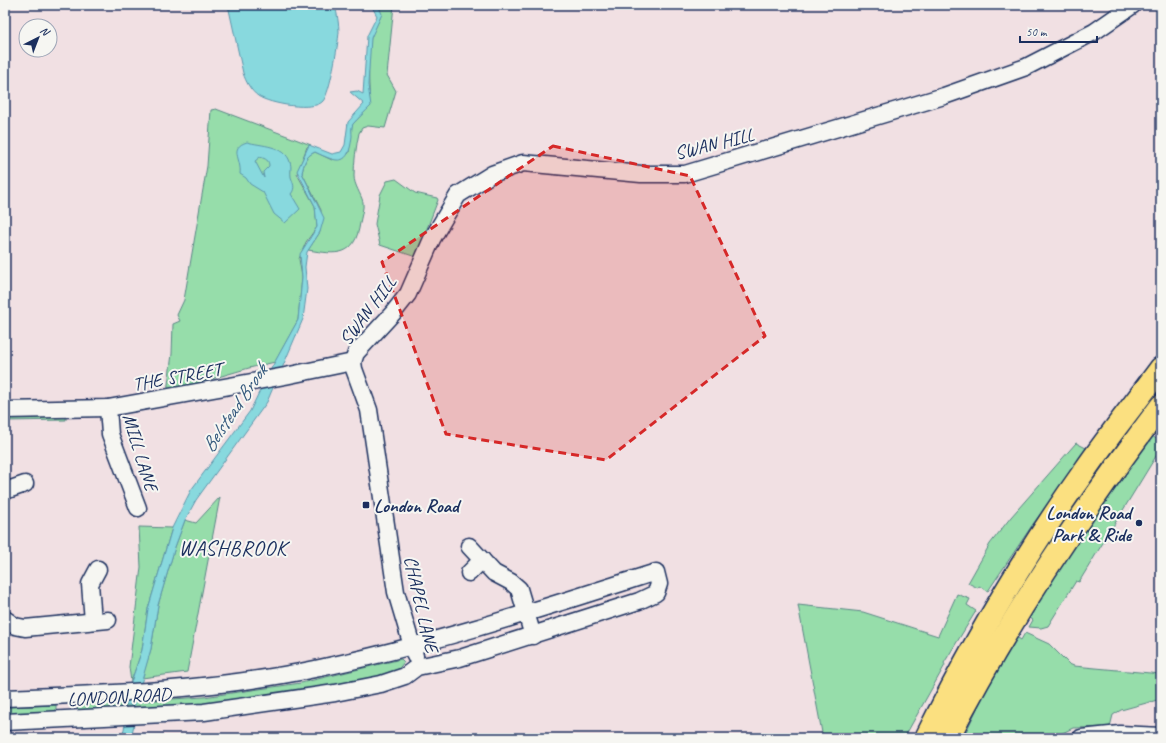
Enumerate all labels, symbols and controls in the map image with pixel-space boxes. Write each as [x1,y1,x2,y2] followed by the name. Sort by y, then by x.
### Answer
[18,18,58,58] north arrow
[1020,18,1097,44] scale bar
[37,23,54,40] text: N
[1026,24,1048,40] text: 50 m
[672,122,757,165] street label: SWAN HILL
[334,270,402,350] street label: SWAN HILL
[131,356,229,397] street label: THE STREET
[196,357,275,457] water label: Belstead Brook
[117,411,164,496] street label: MILL LANE
[374,494,462,518] place label: London Road
[361,500,371,510] marker: London Road
[1046,501,1134,547] place label: London Road Park & Ride
[1134,518,1144,528] marker: London Road Park & Ride
[179,535,291,561] district label: WASHBROOK
[398,554,444,658] street label: CHAPEL LANE
[67,682,173,712] street label: LONDON ROAD

